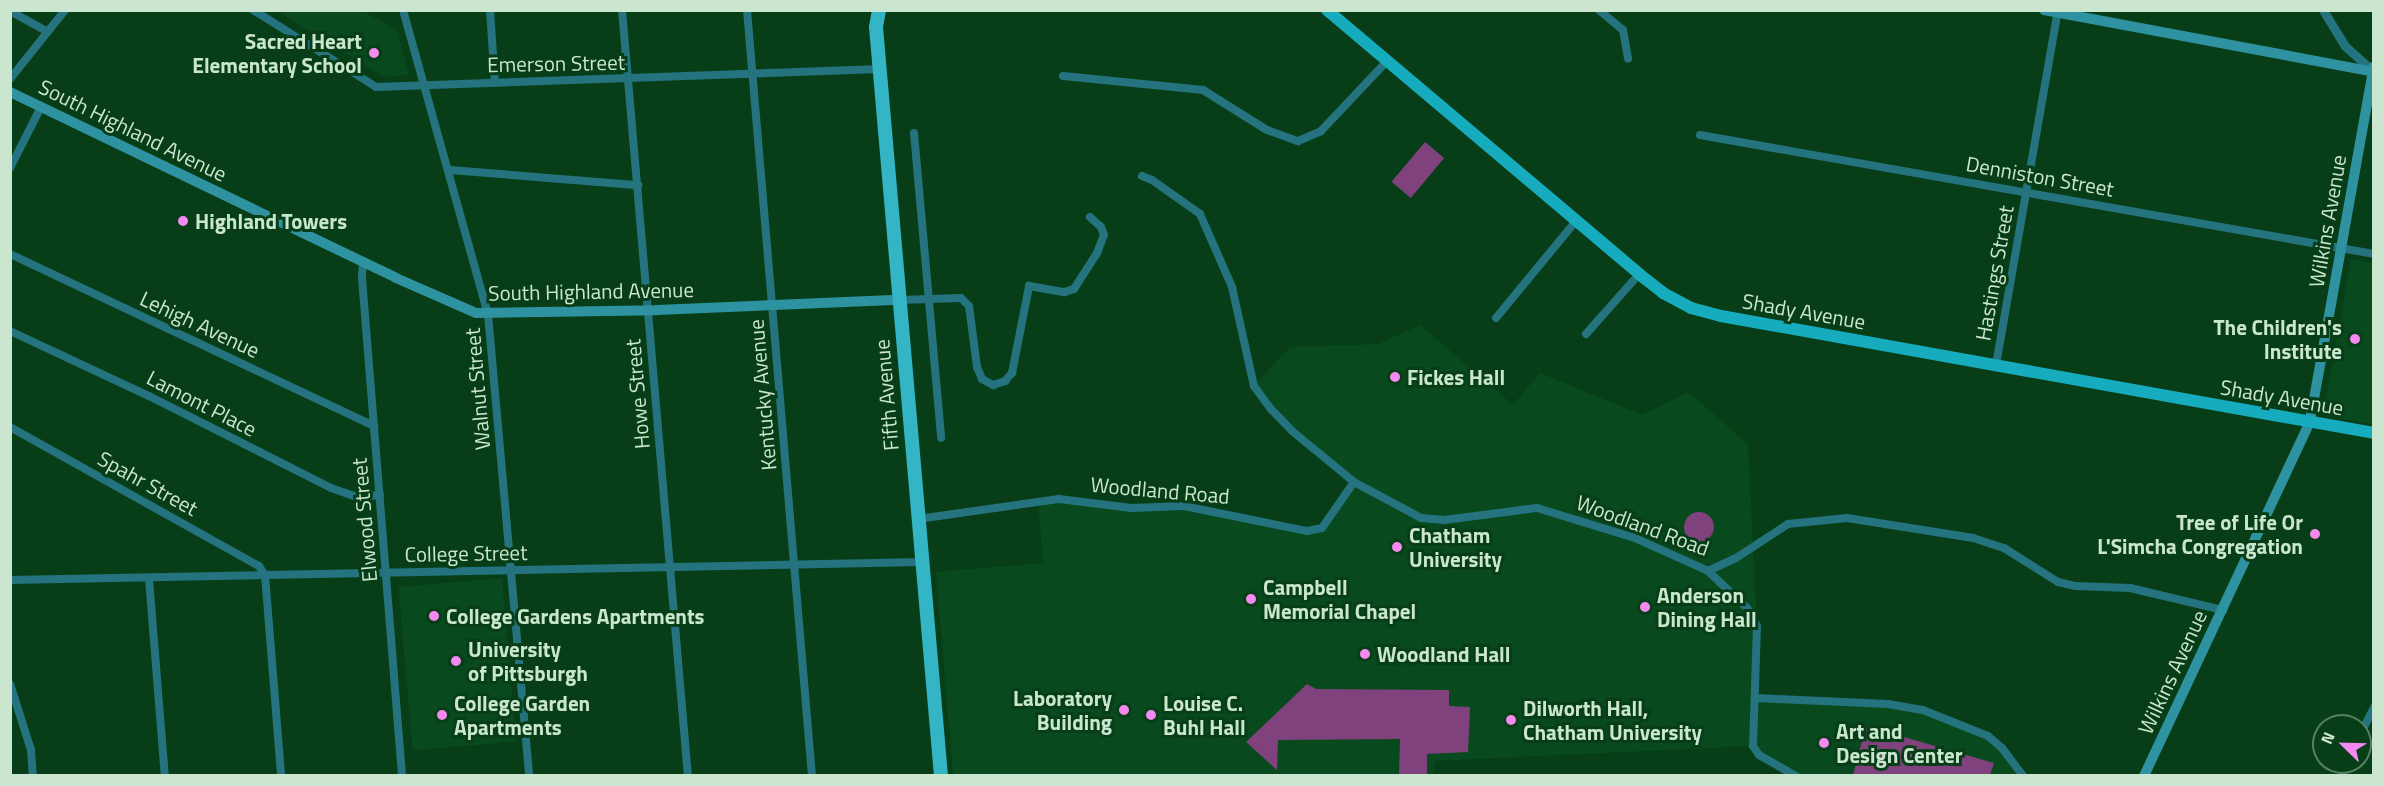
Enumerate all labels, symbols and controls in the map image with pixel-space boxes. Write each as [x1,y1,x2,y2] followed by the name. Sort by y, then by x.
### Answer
[192,28,362,78] place label: Sacred Heart Elementary School
[367,46,381,60] marker: Sacred Heart Elementary School
[487,49,625,77] street label: Emerson Street
[35,74,231,186] street label: South Highland Avenue
[1964,151,2116,201] street label: Denniston Street
[2303,153,2351,289] street label: Wilkins Avenue
[1970,203,2018,343] street label: Hastings Street
[195,208,347,234] place label: Highland Towers
[176,214,190,228] marker: Highland Towers
[488,277,694,305] street label: South Highland Avenue
[136,285,264,363] street label: Lehigh Avenue
[1740,288,1868,334] street label: Shady Avenue
[2214,314,2342,364] place label: The Children's Institute
[743,318,781,472] street label: Kentucky Avenue
[459,327,495,451] street label: Walnut Street
[2346,330,2364,348] marker: The Children's Institute
[620,338,654,450] street label: Howe Street
[869,338,903,452] street label: Fifth Avenue
[1407,364,1505,390] place label: Fickes Hall
[143,365,261,441] street label: Lamont Place
[1388,370,1402,384] marker: Fickes Hall
[2218,374,2346,420] street label: Shady Avenue
[94,445,202,521] street label: Spahr Street
[346,457,382,583] street label: Elwood Street
[1090,471,1230,509] street label: Woodland Road
[1573,489,1713,561] street label: Woodland Road
[2097,509,2303,559] place label: Tree of Life Or L'Simcha Congregation
[1409,522,1502,572] place label: Chatham University
[2308,527,2322,541] marker: Tree of Life Or L'Simcha Congregation
[404,539,528,567] street label: College Street
[1390,540,1404,554] marker: Chatham University
[1263,574,1416,624] place label: Campbell Memorial Chapel
[1657,582,1757,632] place label: Anderson Dining Hall
[1244,592,1258,606] marker: Campbell Memorial Chapel
[1638,600,1652,614] marker: Anderson Dining Hall
[446,603,705,629] place label: College Gardens Apartments
[2132,606,2212,738] street label: Wilkins Avenue
[427,609,441,623] marker: College Gardens Apartments
[468,636,588,686] place label: University of Pittsburgh
[1377,641,1510,667] place label: Woodland Hall
[1358,647,1372,661] marker: Woodland Hall
[449,654,463,668] marker: University of Pittsburgh
[1013,685,1112,735] place label: Laboratory Building
[454,690,590,740] place label: College Garden Apartments
[1163,690,1246,740] place label: Louise C. Buhl Hall
[1523,695,1702,745] place label: Dilworth Hall, Chatham University
[1117,703,1131,717] marker: Laboratory Building
[435,708,449,722] marker: College Garden Apartments
[1144,708,1158,722] marker: Louise C. Buhl Hall
[1504,713,1518,727] marker: Dilworth Hall, Chatham University
[2312,714,2372,774] north arrow
[1836,718,1963,768] place label: Art and Design Center
[2314,728,2340,748] text: N
[1817,736,1831,750] marker: Art and Design Center

